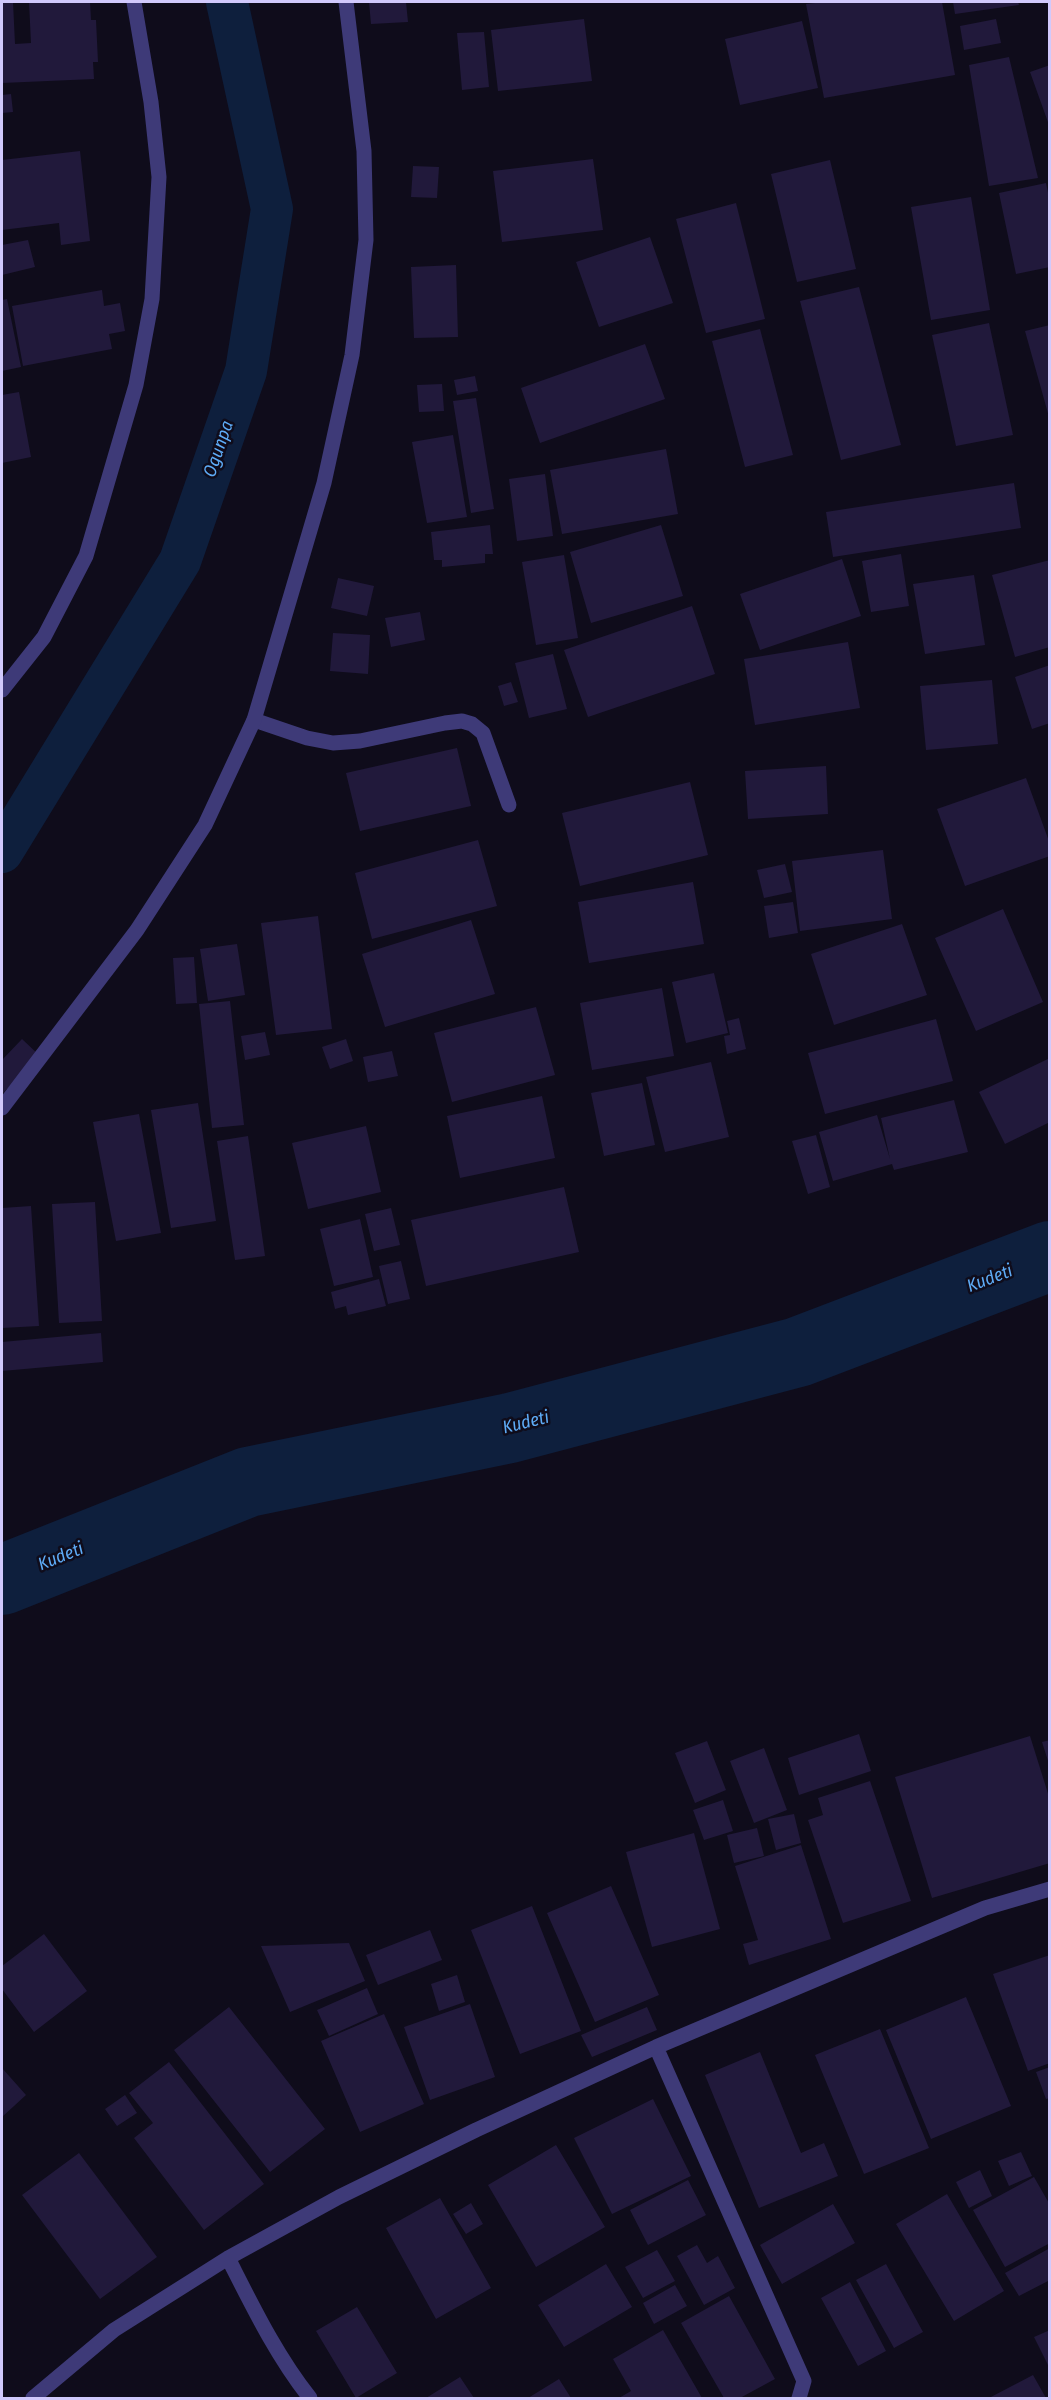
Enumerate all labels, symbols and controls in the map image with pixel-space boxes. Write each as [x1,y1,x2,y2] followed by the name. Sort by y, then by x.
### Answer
[199,418,239,480] water label: Ogunpa
[964,1260,1016,1298] water label: Kudeti
[500,1407,552,1439] water label: Kudeti
[35,1538,87,1576] water label: Kudeti

